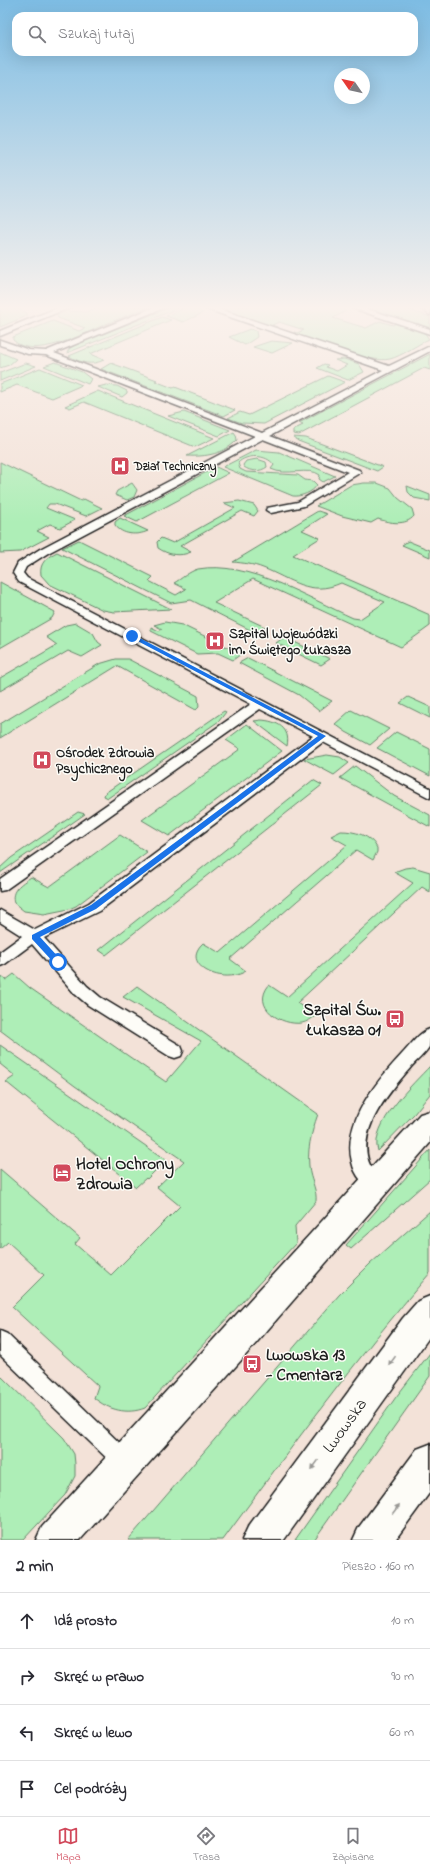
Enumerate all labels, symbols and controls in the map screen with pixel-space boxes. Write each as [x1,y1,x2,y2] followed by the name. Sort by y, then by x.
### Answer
[12,12,418,56] search box
[26,23,48,45] icon: search
[58,23,134,45] text: Szukaj tutaj
[334,68,370,104] north arrow
[109,455,131,477] hospital icon: Dział Techniczny
[133,458,217,478] place label: Dział Techniczny
[229,624,352,663] place label: Szpital Wojewódzki im. Świętego Łukasza
[123,627,141,645] route end
[204,630,226,652] hospital icon: Szpital Wojewódzki im. Świętego Łukasza
[56,743,155,782] place label: Ośrodek Zdrowia Psychicznego
[31,749,53,771] hospital icon: Ośrodek Zdrowia Psychicznego
[49,953,67,971] route start
[303,998,382,1043] place label: Szpital Św. Łukasza 01
[384,1008,406,1030] bus stop icon: Szpital Św. Łukasza 01
[76,1152,174,1197] place label: Hotel Ochrony Zdrowia
[51,1162,73,1184] hotel icon: Hotel Ochrony Zdrowia
[265,1343,345,1388] place label: Lwowska 13 - Cmentarz
[241,1353,263,1375] bus stop icon: Lwowska 13 - Cmentarz
[388,1355,396,1366] one-way arrow
[317,1393,374,1459] street label: Lwowska
[311,1460,319,1471] one-way arrow
[391,1503,400,1514] one-way arrow
[16,1554,53,1579] text: 2 min
[342,1557,414,1576] text: Pieszo · 160 m
[16,1610,38,1632] icon: ahead
[54,1610,117,1632] text: Idź prosto
[391,1611,414,1630] text: 10 m
[16,1666,38,1688] icon: right
[54,1666,144,1688] text: Skręć w prawo
[391,1667,414,1686] text: 90 m
[16,1722,38,1744] icon: left
[54,1722,132,1744] text: Skręć w lewo
[389,1723,414,1742] text: 60 m
[16,1778,38,1800] icon: arrive
[54,1778,127,1800] text: Cel podróży
[56,1825,81,1865] tab: Mapa
[193,1825,220,1865] tab: Trasa
[332,1825,374,1865] tab: Zapisane

